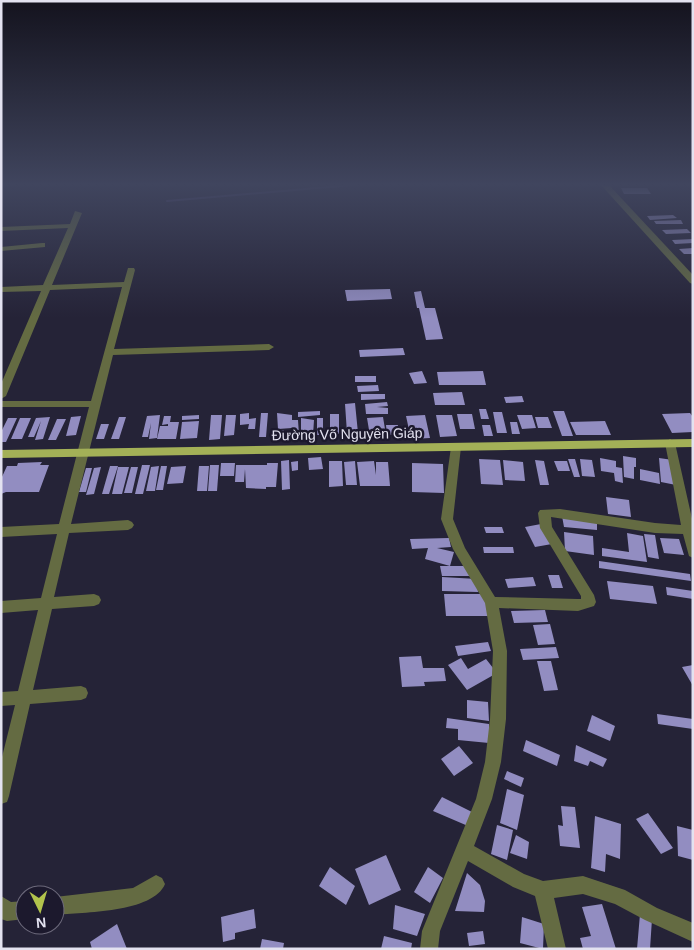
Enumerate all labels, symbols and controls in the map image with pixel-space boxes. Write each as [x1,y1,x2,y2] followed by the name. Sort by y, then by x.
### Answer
[271,425,423,443] street label: Đường Võ Nguyên Giáp
[15,885,65,935] north arrow
[35,915,47,931] text: N

